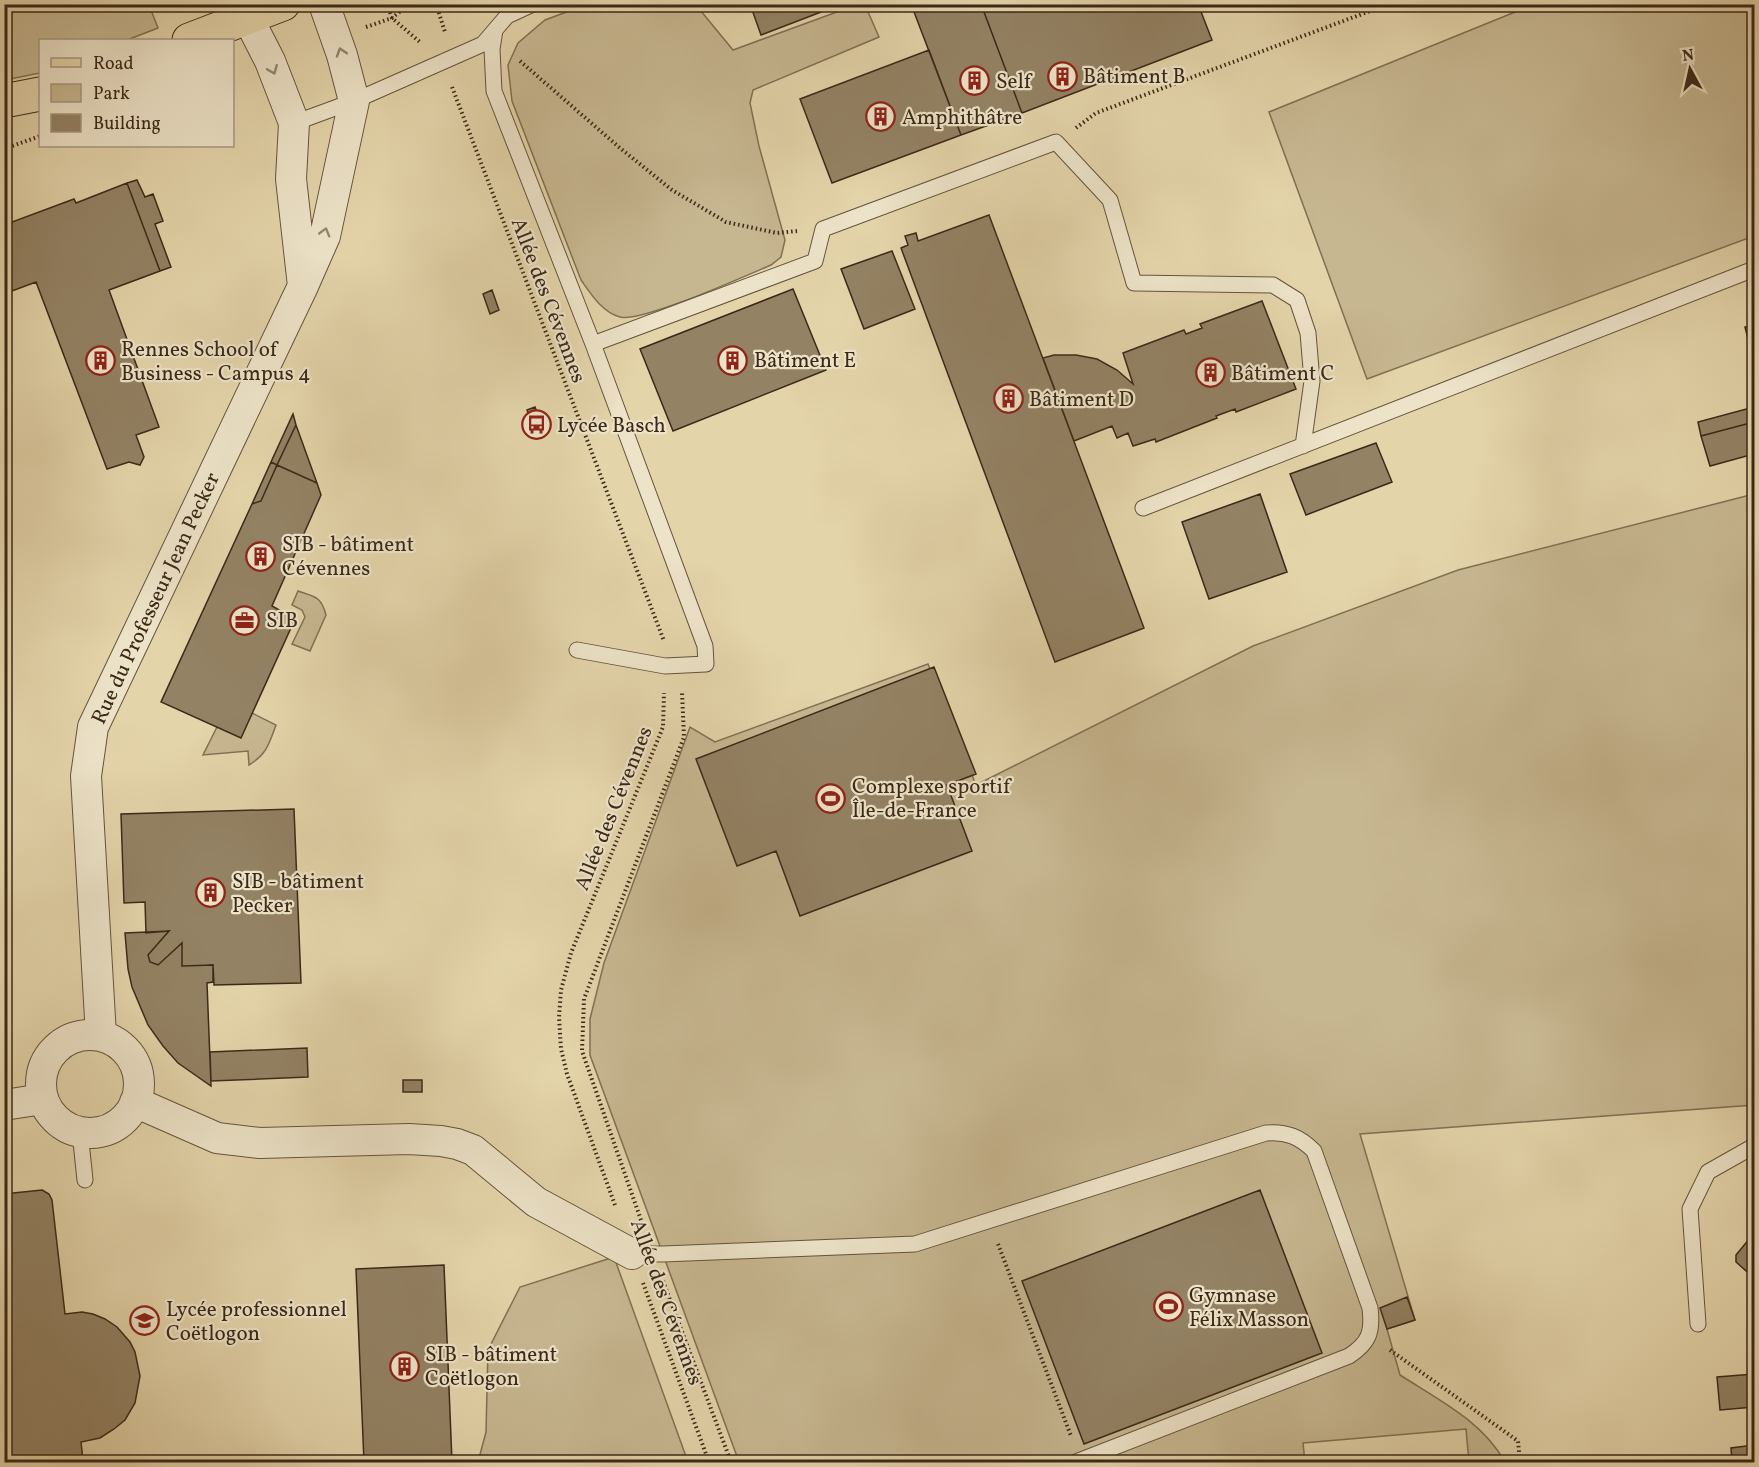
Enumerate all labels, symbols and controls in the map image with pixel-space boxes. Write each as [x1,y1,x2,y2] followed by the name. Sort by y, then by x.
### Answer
[39,39,234,147] legend
[1660,39,1720,99] north arrow
[1681,44,1696,68] text: N
[335,47,348,58] one-way arrow
[93,52,134,77] text: Road
[1046,60,1078,92] building icon: Bâtiment B
[1083,63,1186,92] place label: Bâtiment B
[266,64,278,75] one-way arrow
[959,65,991,97] building icon: Self
[996,68,1033,97] place label: Self
[93,82,130,107] text: Park
[865,101,897,133] building icon: Amphithâtre
[902,104,1022,133] place label: Amphithâtre
[93,112,161,137] text: Building
[503,214,592,387] street label: Allée des Cévennes
[318,227,330,238] one-way arrow
[121,336,310,389] place label: Rennes School of Business - Campus 4
[717,344,749,376] building icon: Bâtiment E
[84,345,116,377] building icon: Rennes School of Business - Campus 4
[754,347,856,376] place label: Bâtiment E
[1194,357,1226,389] building icon: Bâtiment C
[1231,360,1334,389] place label: Bâtiment C
[992,383,1024,415] building icon: Bâtiment D
[1029,386,1134,415] place label: Bâtiment D
[520,409,552,441] bus stop icon: Lycée Basch
[557,412,666,441] place label: Lycée Basch
[85,468,228,729] street label: Rue du Professeur Jean Pecker
[282,531,414,584] place label: SIB - bâtiment Cévennes
[245,540,277,572] building icon: SIB - bâtiment Cévennes
[229,604,261,636] office icon: SIB
[266,607,298,636] place label: SIB
[568,722,661,895] street label: Allée des Cévennes
[852,773,1012,826] place label: Complexe sportif Île-de-France
[815,782,847,814] sports icon: Complexe sportif Île-de-France
[232,868,364,921] place label: SIB - bâtiment Pecker
[195,877,227,909] building icon: SIB - bâtiment Pecker
[622,1215,709,1390] street label: Allée des Cévennes
[1189,1282,1309,1335] place label: Gymnase Félix Masson
[1152,1291,1184,1323] sports icon: Gymnase Félix Masson
[166,1296,347,1349] place label: Lycée professionnel Coëtlogon
[129,1305,161,1337] school or university icon: Lycée professionnel Coëtlogon
[425,1341,557,1394] place label: SIB - bâtiment Coëtlogon
[388,1350,420,1382] building icon: SIB - bâtiment Coëtlogon

